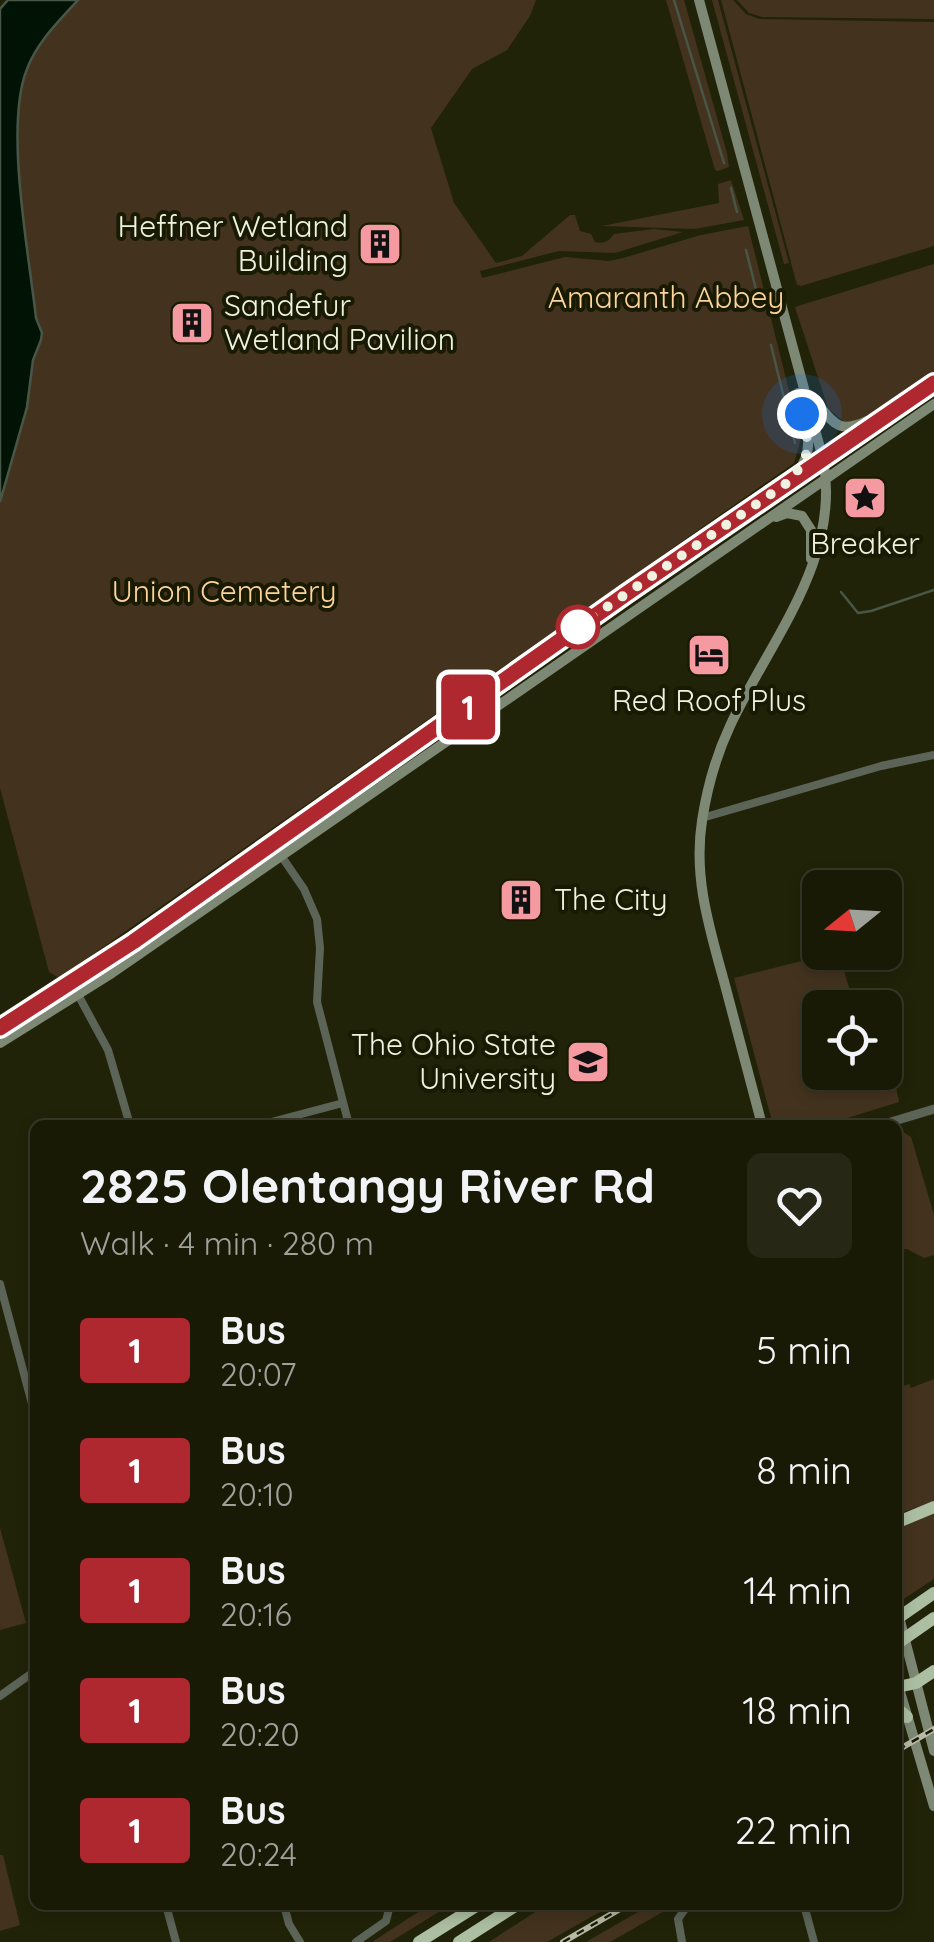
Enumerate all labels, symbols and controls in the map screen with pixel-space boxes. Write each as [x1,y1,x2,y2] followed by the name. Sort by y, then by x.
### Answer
[118,207,348,279] place label: Heffner Wetland Building
[357,221,403,267] building icon: Heffner Wetland Building
[548,278,784,316] park label: Amaranth Abbey
[224,286,455,358] place label: Sandefur Wetland Pavilion
[169,300,215,346] building icon: Sandefur Wetland Pavilion
[777,389,827,439] your location
[842,475,888,521] place icon: Breaker
[810,524,920,562] place label: Breaker
[111,572,337,610] park label: Union Cemetery
[557,606,599,648] unlabelled marker
[686,632,732,678] hotel icon: Red Roof Plus
[436,674,500,740] line badge: 1
[612,681,806,719] place label: Red Roof Plus
[461,685,475,729] text: 1
[802,870,902,970] north arrow
[802,870,902,1090] map controls
[498,877,544,923] building icon: The City
[554,880,668,918] place label: The City
[802,990,902,1090] button: locate
[351,1025,556,1097] place label: The Ohio State University
[565,1039,611,1085] school or university icon: The Ohio State University
[747,1153,852,1258] button: heart
[80,1155,655,1215] text: 2825 Olentangy River Rd
[80,1223,374,1263] text: Walk · 4 min · 280 m
[220,1306,286,1354] text: Bus
[756,1326,852,1374] text: 5 min
[128,1328,142,1372] text: 1
[220,1354,296,1394] text: 20:07
[220,1426,286,1474] text: Bus
[756,1446,852,1494] text: 8 min
[128,1448,142,1492] text: 1
[220,1474,294,1514] text: 20:10
[220,1546,286,1594] text: Bus
[743,1566,852,1614] text: 14 min
[128,1568,142,1612] text: 1
[220,1594,292,1634] text: 20:16
[220,1666,286,1714] text: Bus
[742,1686,852,1734] text: 18 min
[128,1688,142,1732] text: 1
[220,1714,300,1754] text: 20:20
[220,1786,286,1834] text: Bus
[735,1806,852,1854] text: 22 min
[128,1808,142,1852] text: 1
[220,1834,297,1874] text: 20:24

